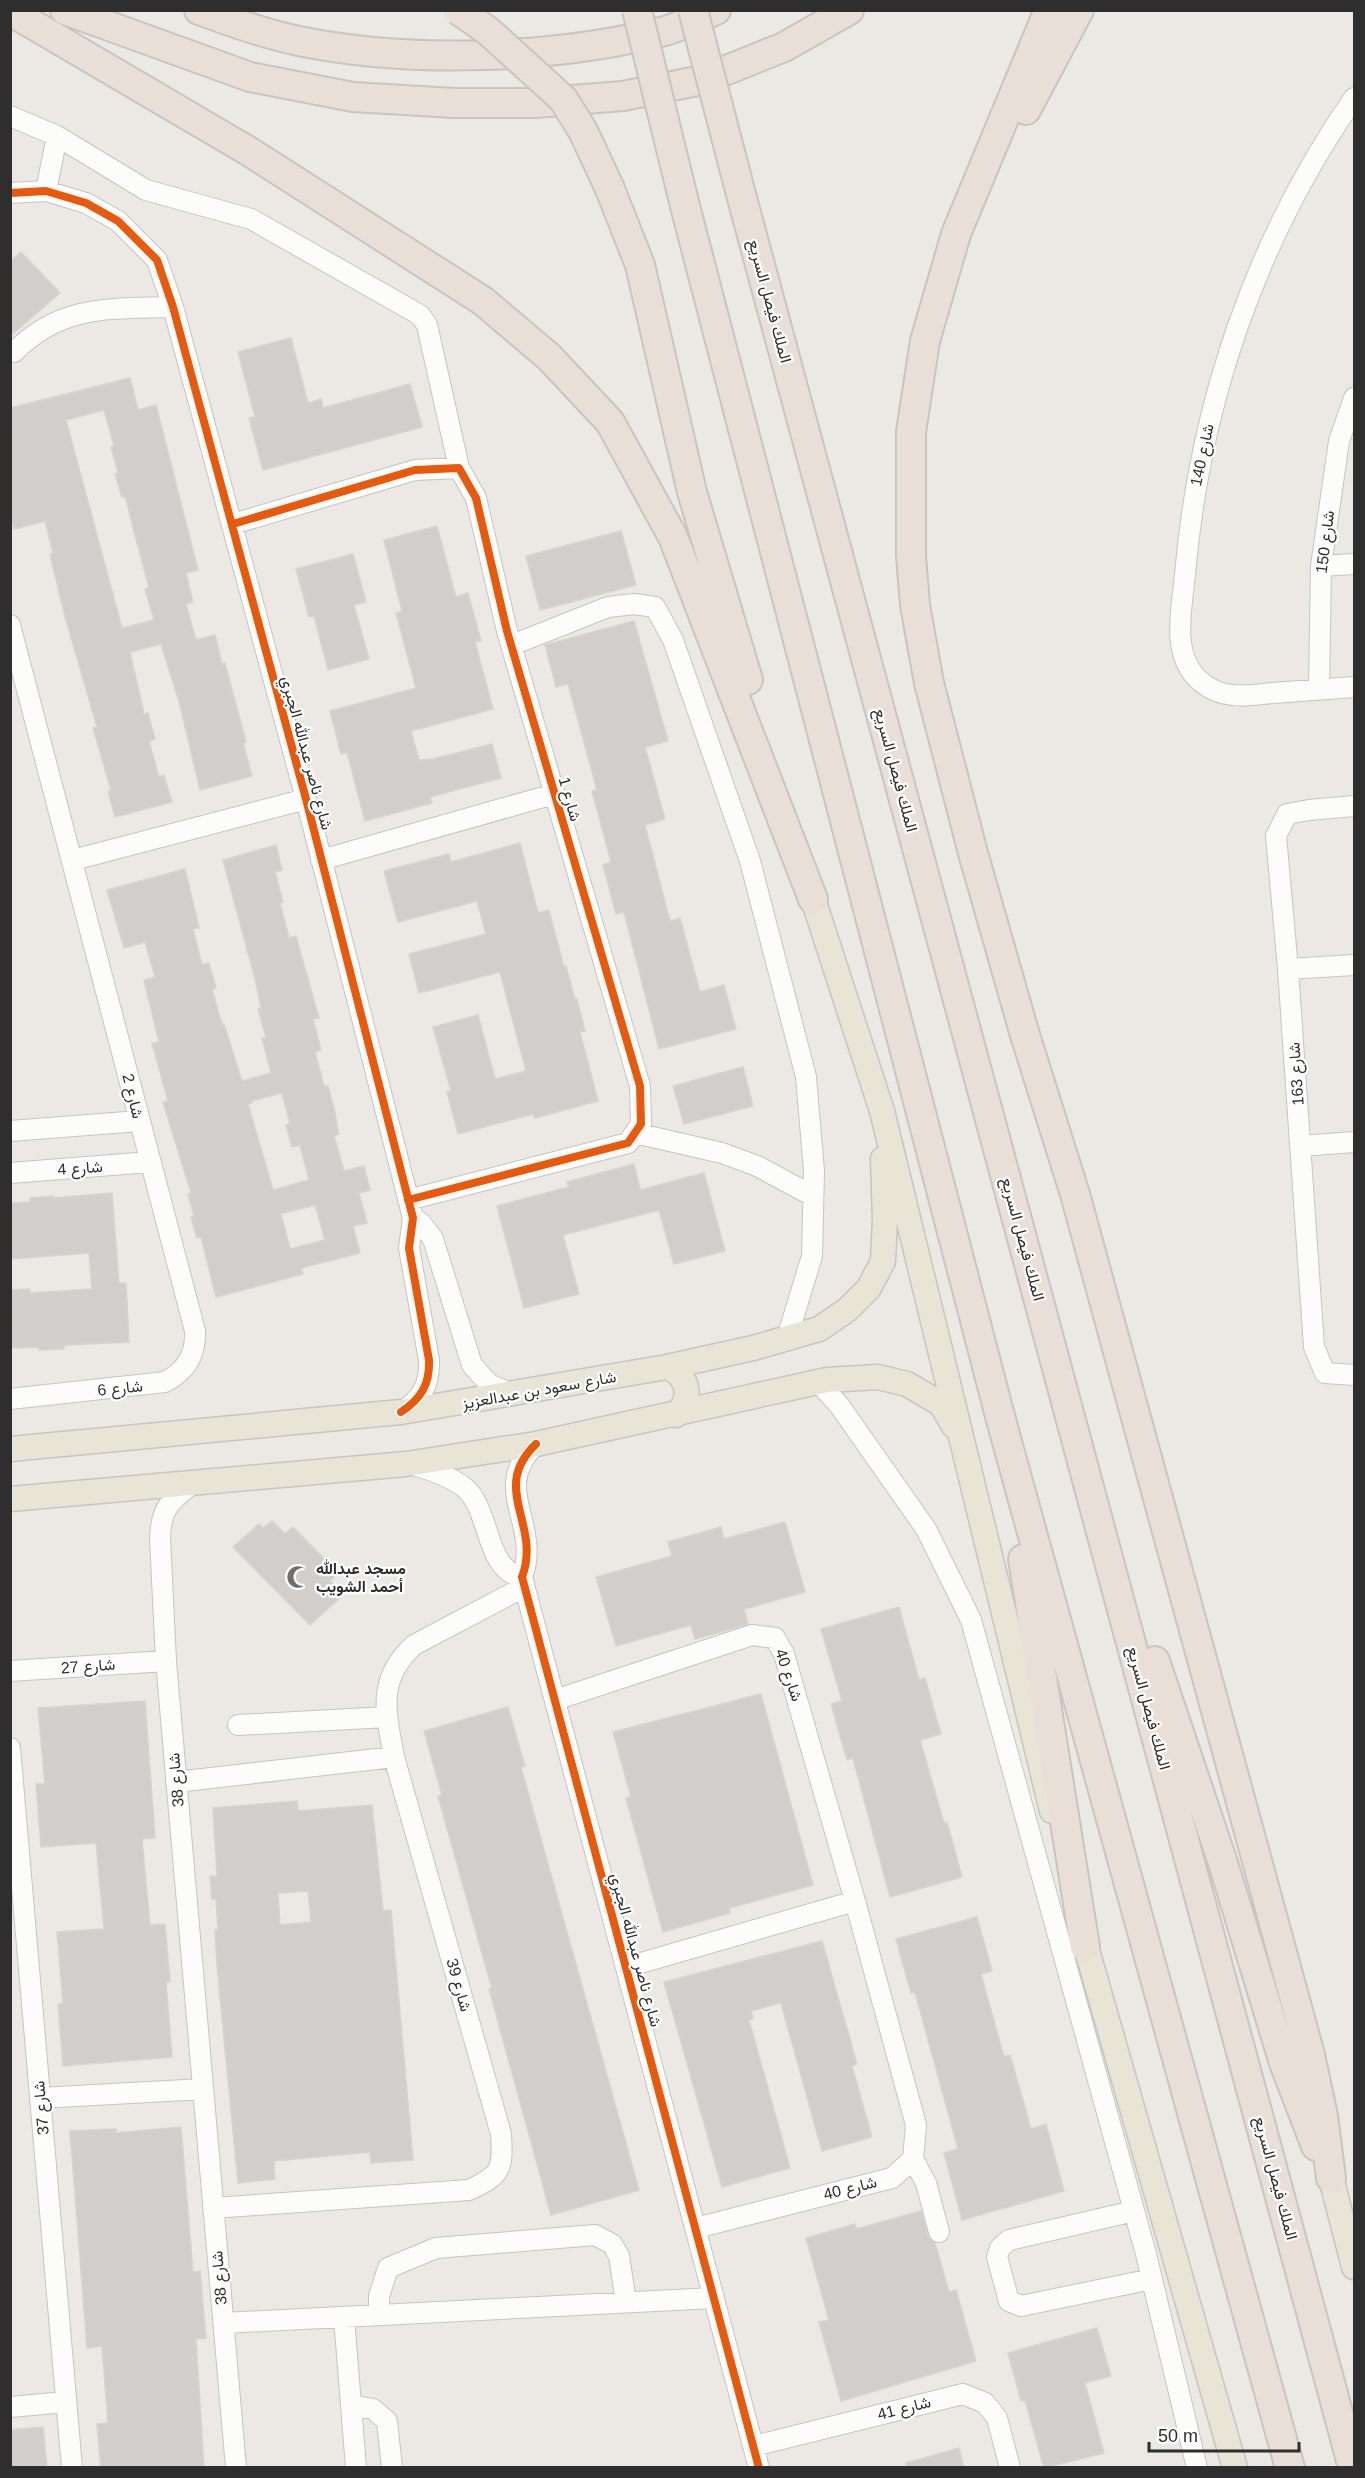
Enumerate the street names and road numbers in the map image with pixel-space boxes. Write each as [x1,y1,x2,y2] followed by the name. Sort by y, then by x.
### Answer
[742,237,795,365] street label: الملك فيصل السريع
[1187,422,1220,488] street label: شارع 140
[1313,510,1340,575] street label: شارع 150
[273,674,337,833] street label: شارع ناصر عبدالله الجبري
[868,706,921,834] street label: الملك فيصل السريع
[553,775,584,824] street label: شارع 1
[1285,1042,1310,1106] street label: شارع 163
[116,1072,147,1121] street label: شارع 2
[57,1158,104,1181] street label: شارع 4
[995,1175,1048,1303] street label: الملك فيصل السريع
[460,1368,618,1415] street label: شارع سعود بن عبدالعزيز
[96,1377,144,1402] street label: شارع 6
[1121,1644,1174,1772] street label: الملك فيصل السريع
[769,1647,806,1704] street label: شارع 40
[60,1656,116,1679] street label: شارع 27
[165,1752,190,1808] street label: شارع 38
[602,1871,666,2030] street label: شارع ناصر عبدالله الجبري
[440,1957,475,2014] street label: شارع 39
[30,2080,55,2136] street label: شارع 37
[1248,2114,1301,2242] street label: الملك فيصل السريع
[822,2173,879,2206] street label: شارع 40
[208,2250,233,2306] street label: شارع 38
[876,2393,933,2426] street label: شارع 41

